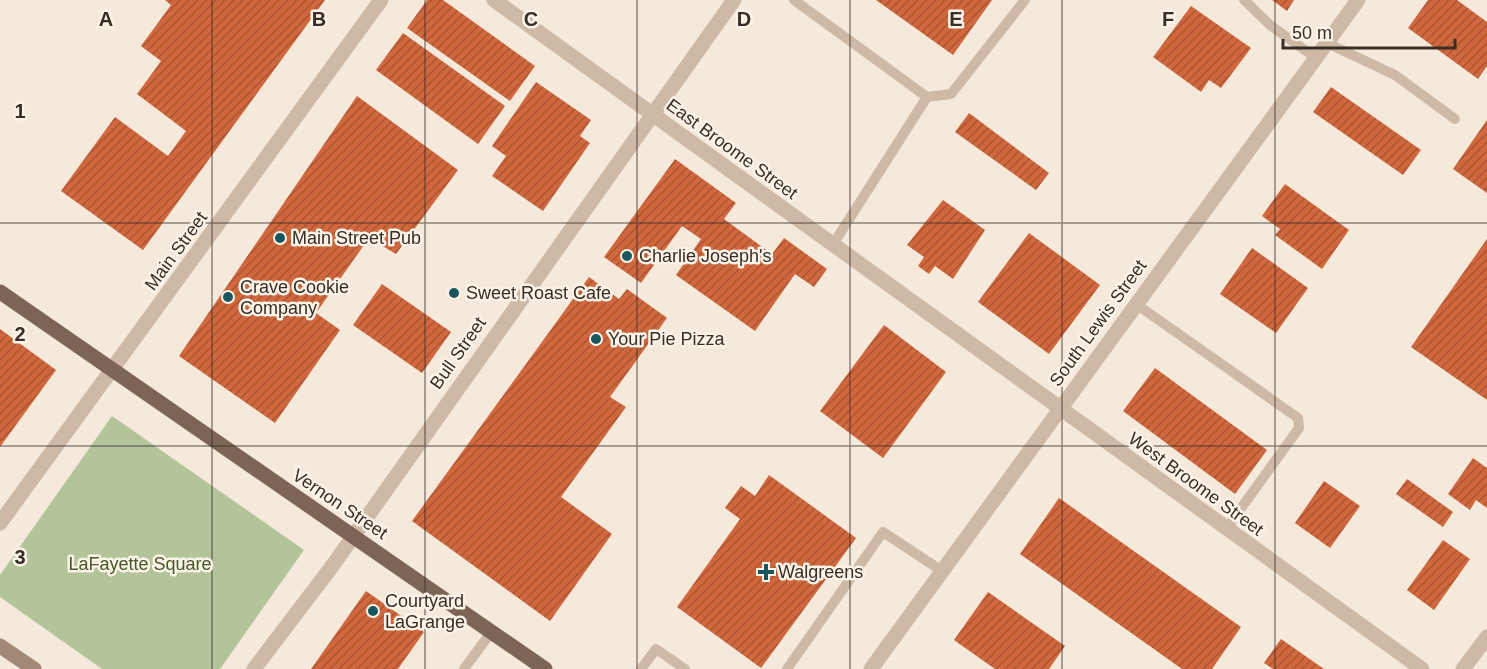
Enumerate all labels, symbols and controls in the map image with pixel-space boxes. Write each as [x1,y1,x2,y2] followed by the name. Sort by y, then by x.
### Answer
[99,8,113,30] text: A
[312,8,326,30] text: B
[524,8,538,30] text: C
[737,8,751,30] text: D
[949,8,963,30] text: E
[1162,8,1174,30] text: F
[1283,12,1456,50] scale bar
[1292,23,1332,43] text: 50 m
[663,95,801,203] street label: East Broome Street
[14,100,26,122] text: 1
[141,208,211,294] street label: Main Street
[292,228,421,248] place label: Main Street Pub
[273,231,287,245] marker: Main Street Pub
[639,246,772,266] place label: Charlie Joseph's
[620,249,634,263] marker: Charlie Joseph's
[1046,256,1150,390] street label: South Lewis Street
[240,277,349,318] place label: Crave Cookie Company
[466,283,611,303] place label: Sweet Roast Cafe
[447,286,461,300] marker: Sweet Roast Cafe
[221,290,235,304] marker: Crave Cookie Company
[426,313,490,393] street label: Bull Street
[14,323,26,345] text: 2
[608,329,725,349] place label: Your Pie Pizza
[589,332,603,346] marker: Your Pie Pizza
[1125,428,1267,540] street label: West Broome Street
[289,465,391,543] street label: Vernon Street
[14,546,26,568] text: 3
[68,554,212,574] park label: LaFayette Square
[778,562,863,582] place label: Walgreens
[759,565,773,579] marker: Walgreens
[385,591,465,632] place label: Courtyard LaGrange
[366,604,380,618] marker: Courtyard LaGrange

